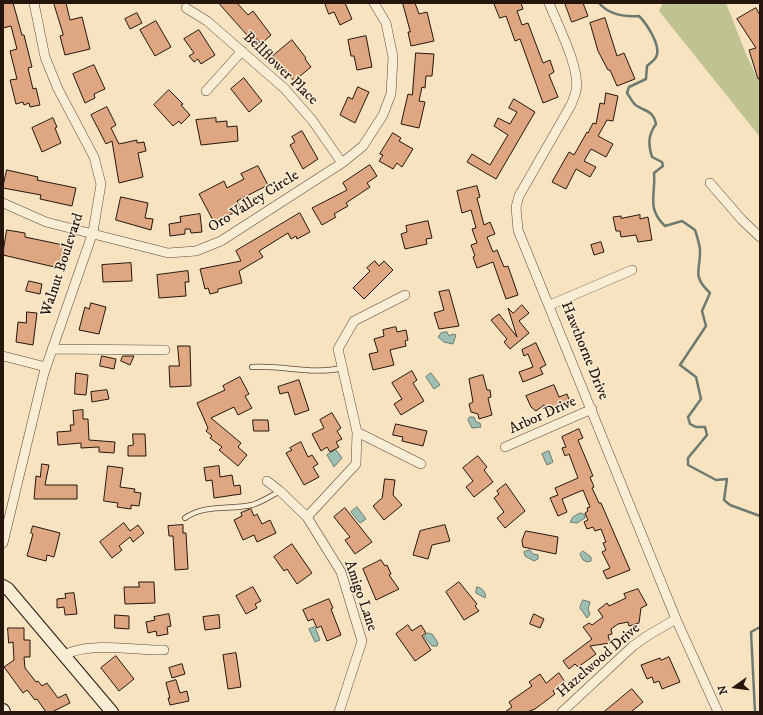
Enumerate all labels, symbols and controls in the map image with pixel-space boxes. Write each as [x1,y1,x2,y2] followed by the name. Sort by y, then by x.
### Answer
[239,29,321,109] street label: Bellflower Place
[205,167,303,237] street label: Oro Valley Circle
[38,211,88,319] street label: Walnut Boulevard
[556,299,612,403] street label: Hawthorne Drive
[507,393,579,439] street label: Arbor Drive
[339,558,381,634] street label: Amigo Lane
[554,620,644,702] street label: Hazelwood Drive
[715,667,755,707] north arrow
[715,684,731,696] text: N

